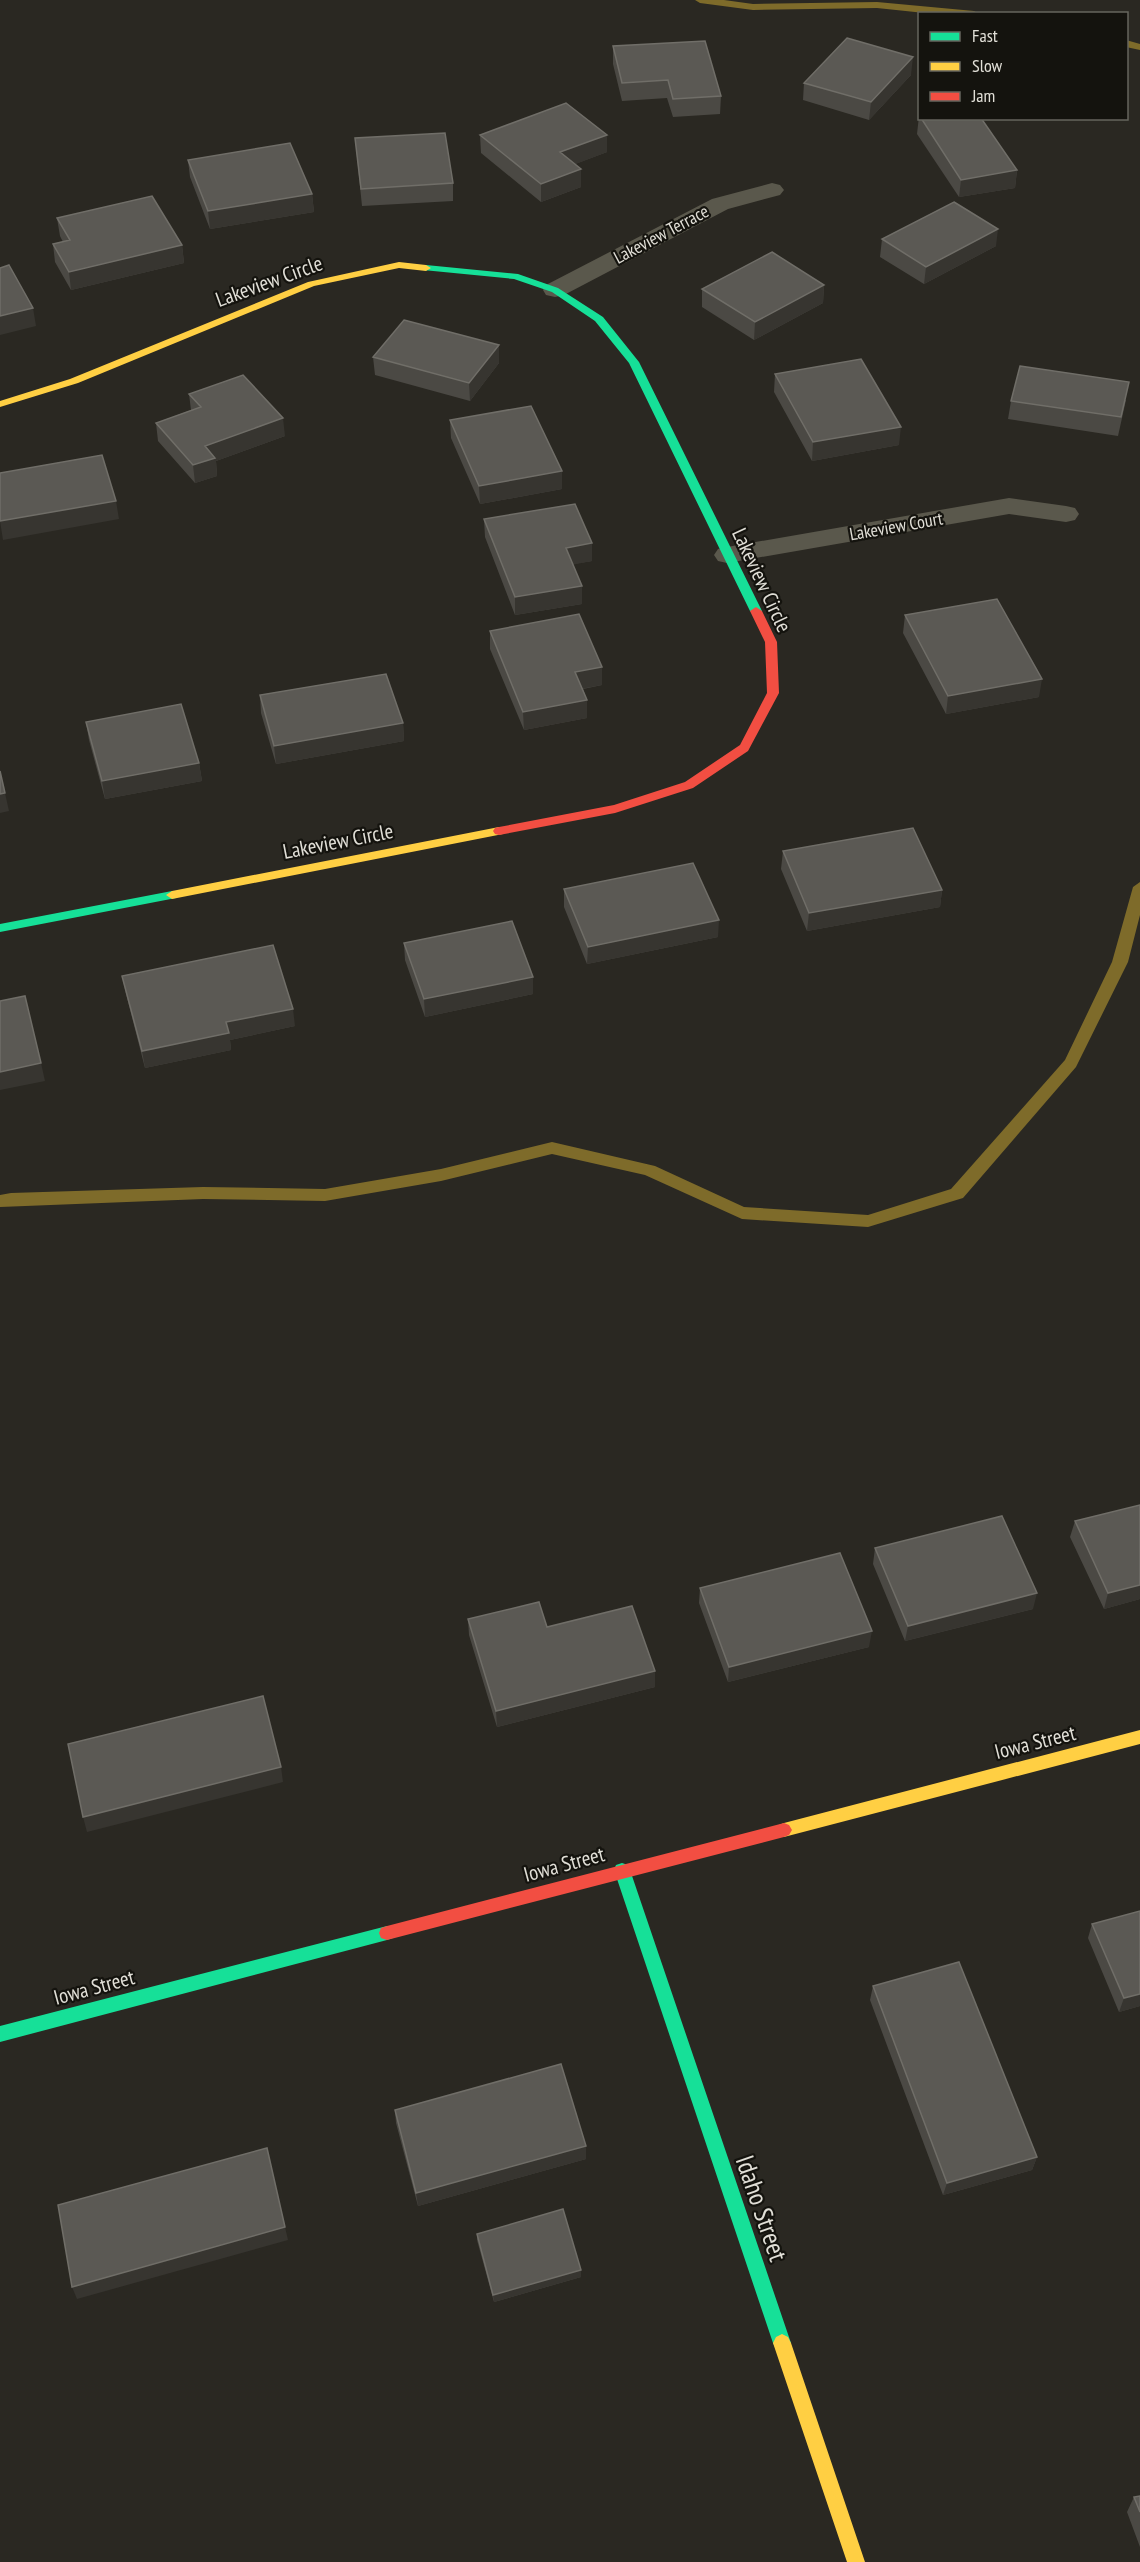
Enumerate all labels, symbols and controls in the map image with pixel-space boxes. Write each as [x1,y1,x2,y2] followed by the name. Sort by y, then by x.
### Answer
[918,12,1128,120] legend
[972,24,998,47] text: Fast
[972,54,1003,77] text: Slow
[971,84,995,107] text: Jam
[610,199,712,269] street label: Lakeview Terrace
[212,249,326,313] street label: Lakeview Circle
[848,506,944,546] street label: Lakeview Court
[726,524,798,636] street label: Lakeview Circle
[281,817,395,865] street label: Lakeview Circle
[992,1719,1078,1765] street label: Iowa Street
[521,1840,608,1888] street label: Iowa Street
[51,1963,138,2011] street label: Iowa Street
[729,2151,795,2265] street label: Idaho Street

